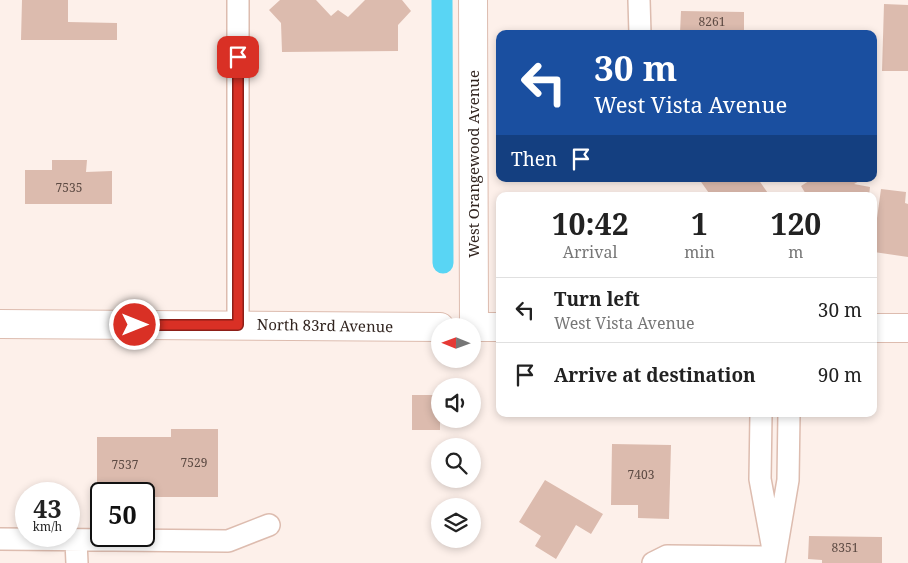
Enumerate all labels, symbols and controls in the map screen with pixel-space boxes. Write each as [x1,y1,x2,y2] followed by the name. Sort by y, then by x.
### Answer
[699,13,725,30] house number: 8261
[217,36,259,78] pin
[224,43,252,71] icon: arrive
[594,44,677,91] text: 30 m
[511,50,576,115] icon: left
[463,70,483,258] street label: West Orangewood Avenue
[594,89,787,119] text: West Vista Avenue
[567,145,595,173] icon: arrive
[511,146,557,172] text: Then
[56,179,82,196] house number: 7535
[552,203,629,244] text: 10:42
[691,203,708,244] text: 1
[770,203,821,244] text: 120
[563,241,617,263] text: Arrival
[684,241,715,263] text: min
[788,241,803,263] text: m
[554,286,640,312] text: Turn left
[511,296,539,324] icon: left
[818,297,862,323] text: 30 m
[108,298,160,350] position arrow
[554,312,694,334] text: West Vista Avenue
[257,314,393,336] street label: North 83rd Avenue
[431,318,481,368] north arrow
[431,318,481,548] map controls
[511,361,539,389] icon: arrive
[554,362,756,388] text: Arrive at destination
[818,362,862,388] text: 90 m
[431,378,481,428] button: sound
[431,438,481,488] button: search
[181,454,207,471] house number: 7529
[112,456,139,473] house number: 7537
[628,466,655,483] house number: 7403
[90,482,155,547] speed limit sign: 50
[33,491,62,525] text: 43
[431,498,481,548] button: layers
[33,518,62,535] text: km/h
[832,539,858,556] house number: 8351

